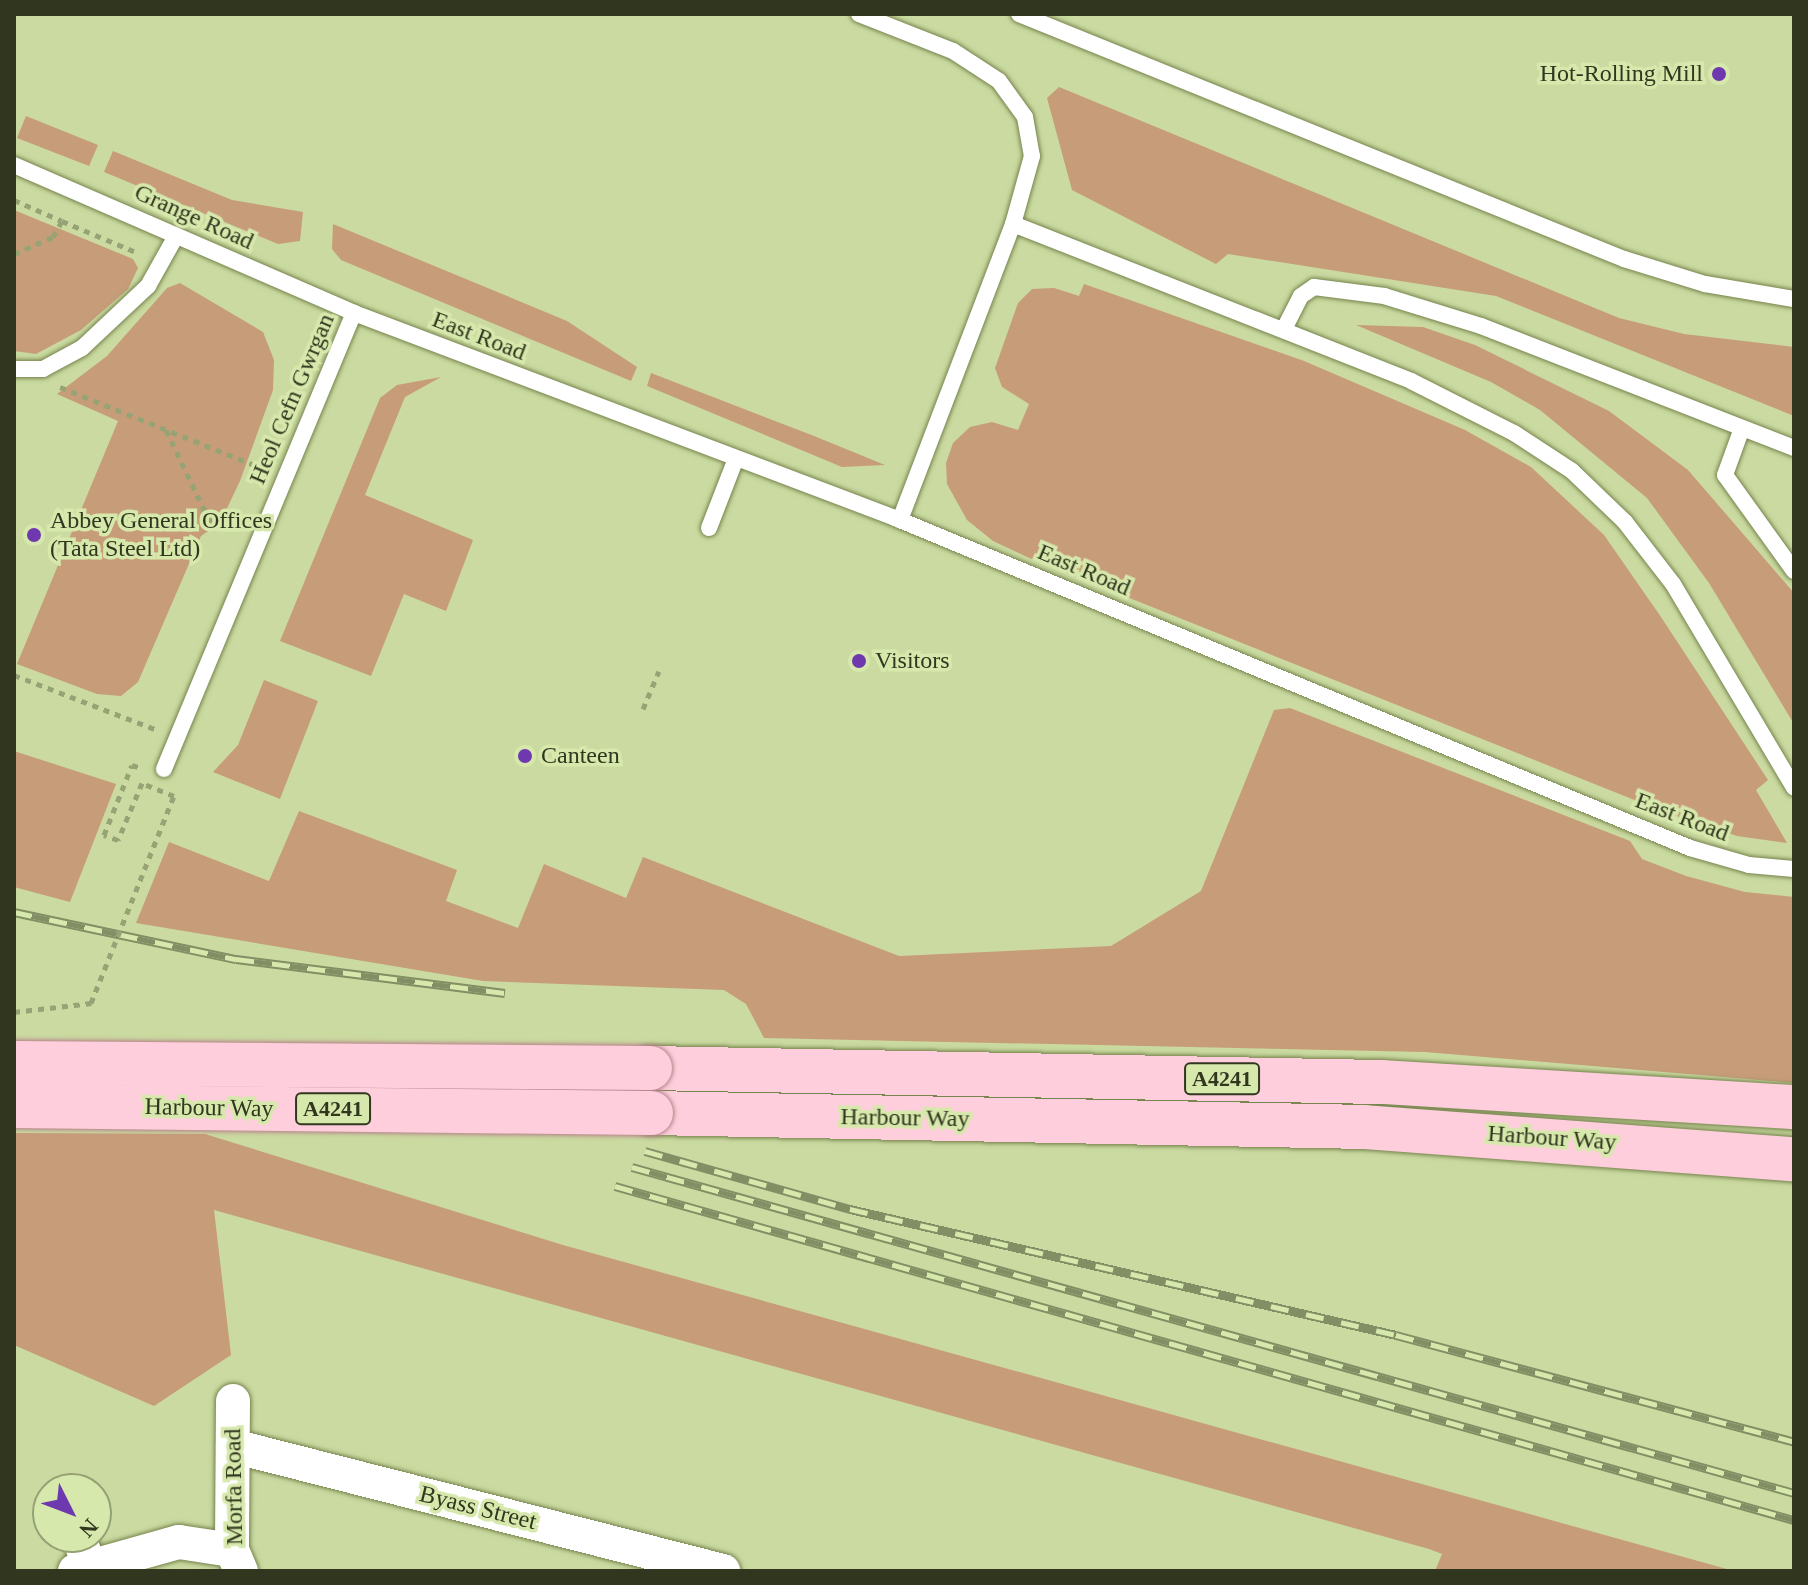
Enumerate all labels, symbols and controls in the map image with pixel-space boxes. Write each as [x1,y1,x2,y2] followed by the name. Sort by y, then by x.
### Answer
[1540,60,1703,88] place label: Hot-Rolling Mill
[1710,65,1728,83] marker: Hot-Rolling Mill
[130,178,258,256] street label: Grange Road
[428,305,530,367] street label: East Road
[243,310,341,488] street label: Heol Cefn Gwrgan
[50,507,272,563] place label: Abbey General Offices (Tata Steel Ltd)
[25,526,43,544] marker: Abbey General Offices (Tata Steel Ltd)
[1033,538,1135,602] street label: East Road
[875,647,950,675] place label: Visitors
[850,652,868,670] marker: Visitors
[541,742,620,770] place label: Canteen
[516,747,534,765] marker: Canteen
[1631,786,1733,848] street label: East Road
[1184,1061,1260,1097] road number: A4241
[295,1091,371,1127] road number: A4241
[144,1092,274,1124] street label: Harbour Way
[840,1102,970,1134] street label: Harbour Way
[1486,1119,1618,1157] street label: Harbour Way
[219,1428,249,1546] street label: Morfa Road
[32,1473,112,1553] north arrow
[417,1480,539,1536] street label: Byass Street
[74,1514,103,1542] text: N

